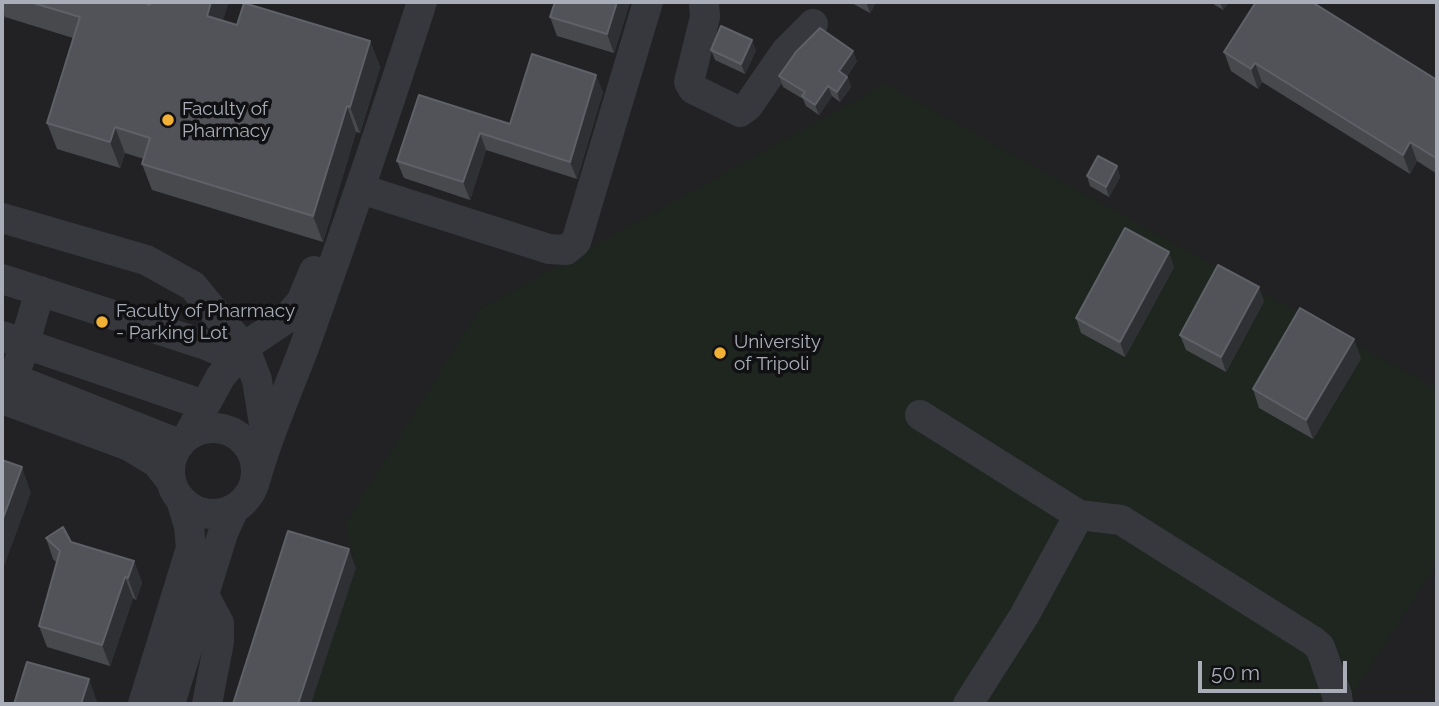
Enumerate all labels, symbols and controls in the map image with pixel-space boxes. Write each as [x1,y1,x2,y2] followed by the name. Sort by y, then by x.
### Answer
[182,98,270,142] place label: Faculty of Pharmacy
[160,112,176,128] marker: Faculty of Pharmacy
[116,300,295,344] place label: Faculty of Pharmacy - Parking Lot
[94,314,110,330] marker: Faculty of Pharmacy - Parking Lot
[734,331,821,375] place label: University of Tripoli
[712,345,728,361] marker: University of Tripoli
[1201,646,1350,690] scale bar
[1211,660,1260,685] text: 50 m

